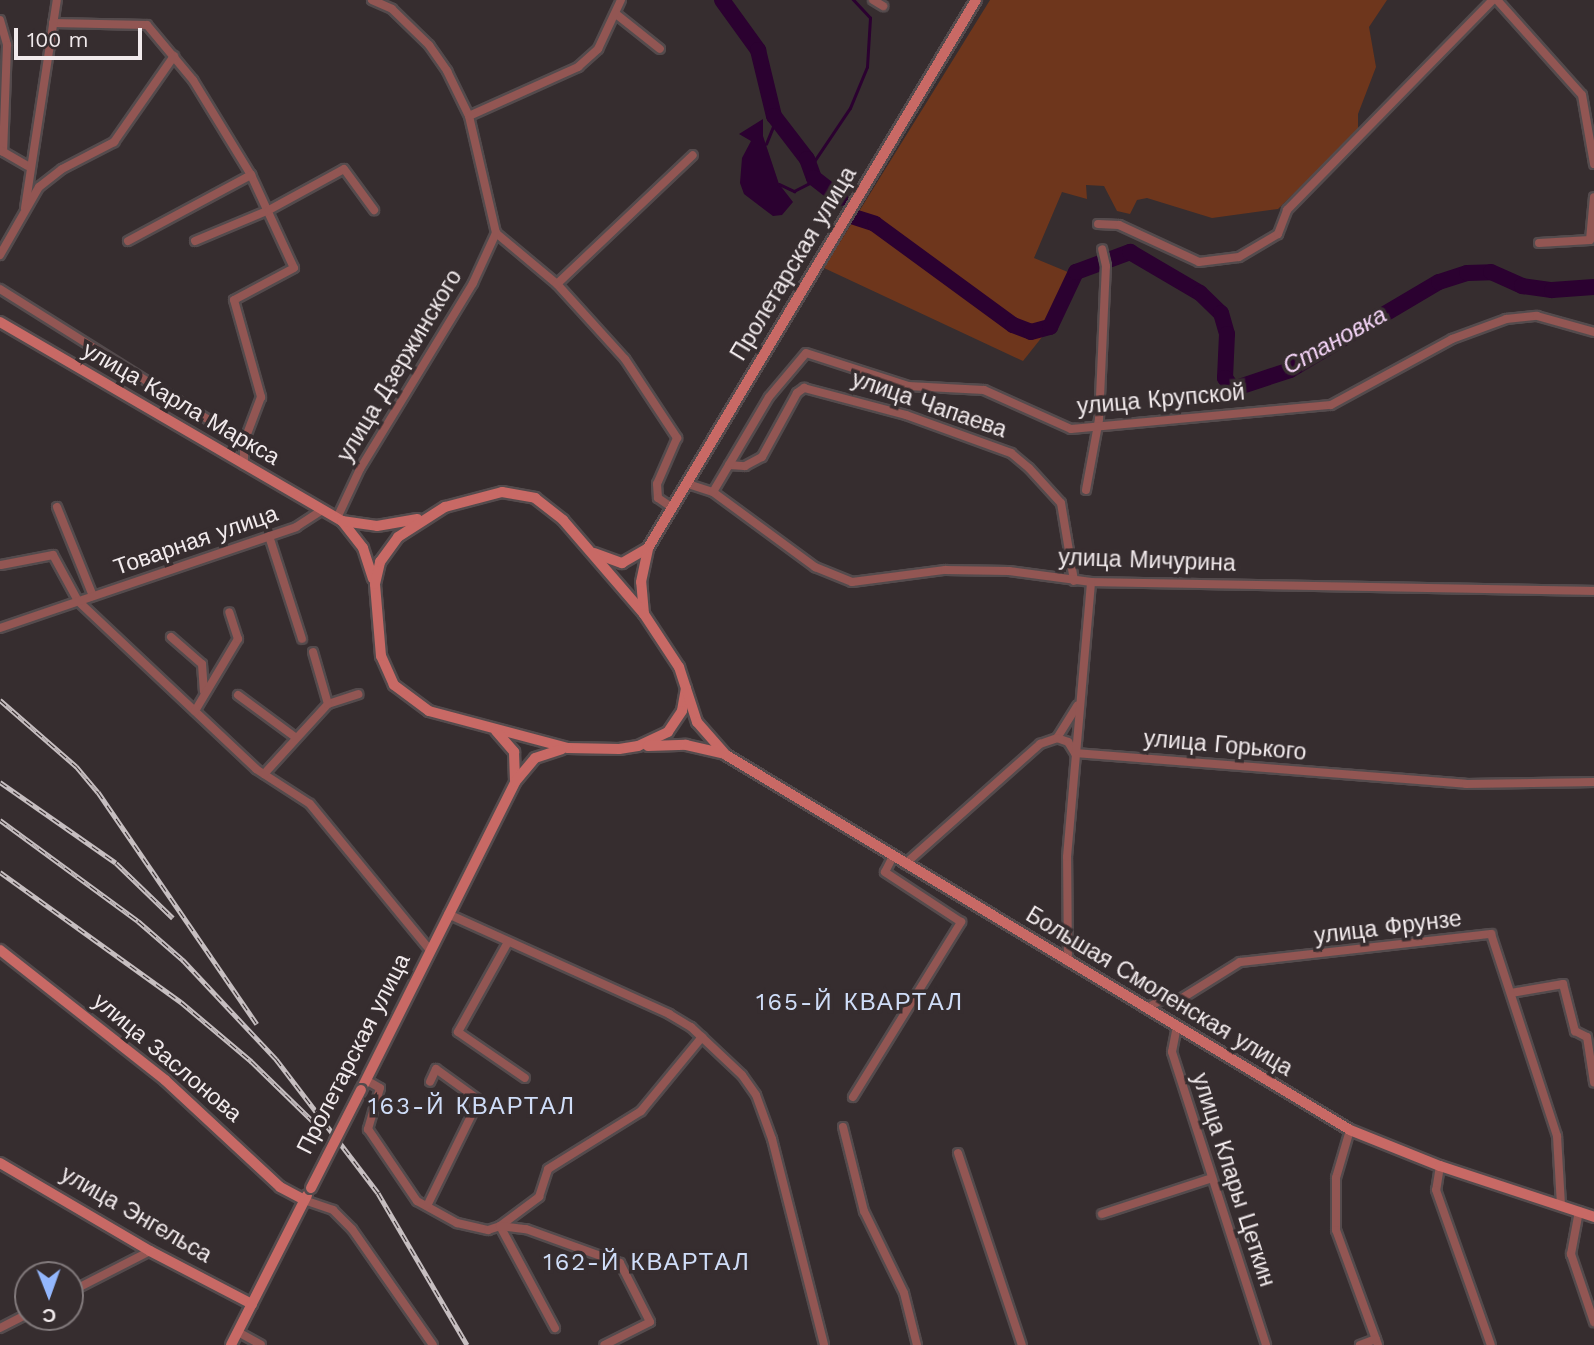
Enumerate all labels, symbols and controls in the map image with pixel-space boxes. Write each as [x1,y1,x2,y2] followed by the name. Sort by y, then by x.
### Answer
[18,14,145,58] scale bar
[27,27,89,52] text: 100 m
[725,162,863,366] street label: Пролетарская улица
[332,265,468,467] street label: улица Дзержинского
[1278,301,1392,381] water label: Становка
[78,336,284,472] street label: улица Карла Маркса
[848,366,1010,444] street label: улица Чапаева
[1076,379,1246,421] street label: улица Крупской
[110,500,282,582] street label: Товарная улица
[1058,544,1236,578] street label: улица Мичурина
[1142,725,1308,767] street label: улица Горького
[1021,901,1297,1083] street label: Большая Смоленская улица
[1313,905,1463,951] street label: улица Фрунзе
[291,949,417,1159] street label: Пролетарская улица
[87,988,247,1128] street label: улица Заслонова
[758,989,962,1017] district label: 165-Й КВАРТАЛ
[1185,1070,1281,1290] street label: улица Клары Цеткин
[370,1093,574,1121] district label: 163-Й КВАРТАЛ
[56,1161,216,1269] street label: улица Энгельса
[545,1249,749,1277] district label: 162-Й КВАРТАЛ
[14,1261,84,1331] north arrow
[42,1304,56,1327] text: С

